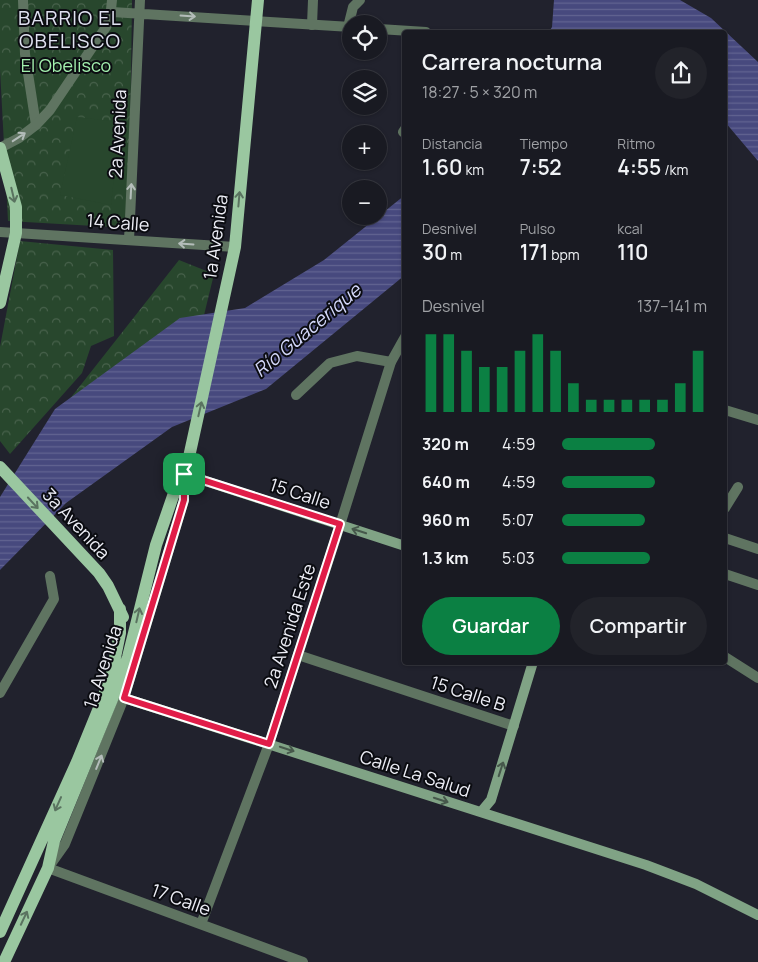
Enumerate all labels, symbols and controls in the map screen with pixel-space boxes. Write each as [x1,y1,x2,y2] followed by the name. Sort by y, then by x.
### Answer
[18,4,122,54] district label: BARRIO EL OBELISCO
[180,12,196,21] one-way arrow
[342,15,387,225] map controls
[342,15,387,60] button: locate
[422,47,602,77] text: Carrera nocturna
[655,47,707,99] button: share
[21,53,111,77] park label: El Obelisco
[342,70,387,115] button: layers
[422,81,537,103] text: 18:27 · 5 × 320 m
[103,89,131,179] street label: 2a Avenida
[342,125,387,170] button: +
[11,132,25,142] one-way arrow
[422,134,482,153] text: Distancia
[520,134,568,153] text: Tiempo
[617,134,655,153] text: Ritmo
[422,153,463,181] text: 1.60
[520,153,562,181] text: 7:52
[617,153,661,181] text: 4:55
[463,160,484,179] text: km
[661,160,688,179] text: /km
[342,180,387,225] button: −
[127,183,136,199] one-way arrow
[9,187,18,203] one-way arrow
[235,191,244,207] one-way arrow
[197,193,233,281] street label: 1a Avenida
[86,208,150,236] street label: 14 Calle
[422,219,477,238] text: Desnivel
[520,219,555,238] text: Pulso
[617,219,643,238] text: kcal
[422,238,448,266] text: 30
[520,238,548,266] text: 171
[617,238,649,266] text: 110
[178,239,194,249] one-way arrow
[448,245,462,264] text: m
[548,245,580,264] text: bpm
[248,276,368,383] water label: Río Guacerique
[422,295,485,317] text: Desnivel
[637,295,707,317] text: 137–141 m
[196,401,205,417] one-way arrow
[422,433,469,455] text: 320 m
[502,433,535,455] text: 4:59
[163,453,205,495] pin
[170,460,198,488] icon: arrive
[422,471,470,493] text: 640 m
[502,471,535,493] text: 4:59
[267,472,334,514] street label: 15 Calle
[38,483,116,564] street label: 3a Avenida
[27,497,39,509] one-way arrow
[422,509,470,531] text: 960 m
[502,509,534,531] text: 5:07
[351,525,367,535] one-way arrow
[422,547,469,569] text: 1.3 km
[502,547,535,569] text: 5:03
[258,560,321,691] street label: 2a Avenida Este
[422,597,560,655] button: Guardar
[570,597,707,655] button: Compartir
[134,608,143,624] one-way arrow
[77,622,127,711] street label: 1a Avenida
[428,670,509,716] street label: 15 Calle B
[357,744,474,802] street label: Calle La Salud
[279,745,295,755] one-way arrow
[95,755,104,770] one-way arrow
[496,761,506,777] one-way arrow
[433,795,449,805] one-way arrow
[53,796,62,811] one-way arrow
[148,877,214,921] street label: 17 Calle
[20,911,30,926] one-way arrow

